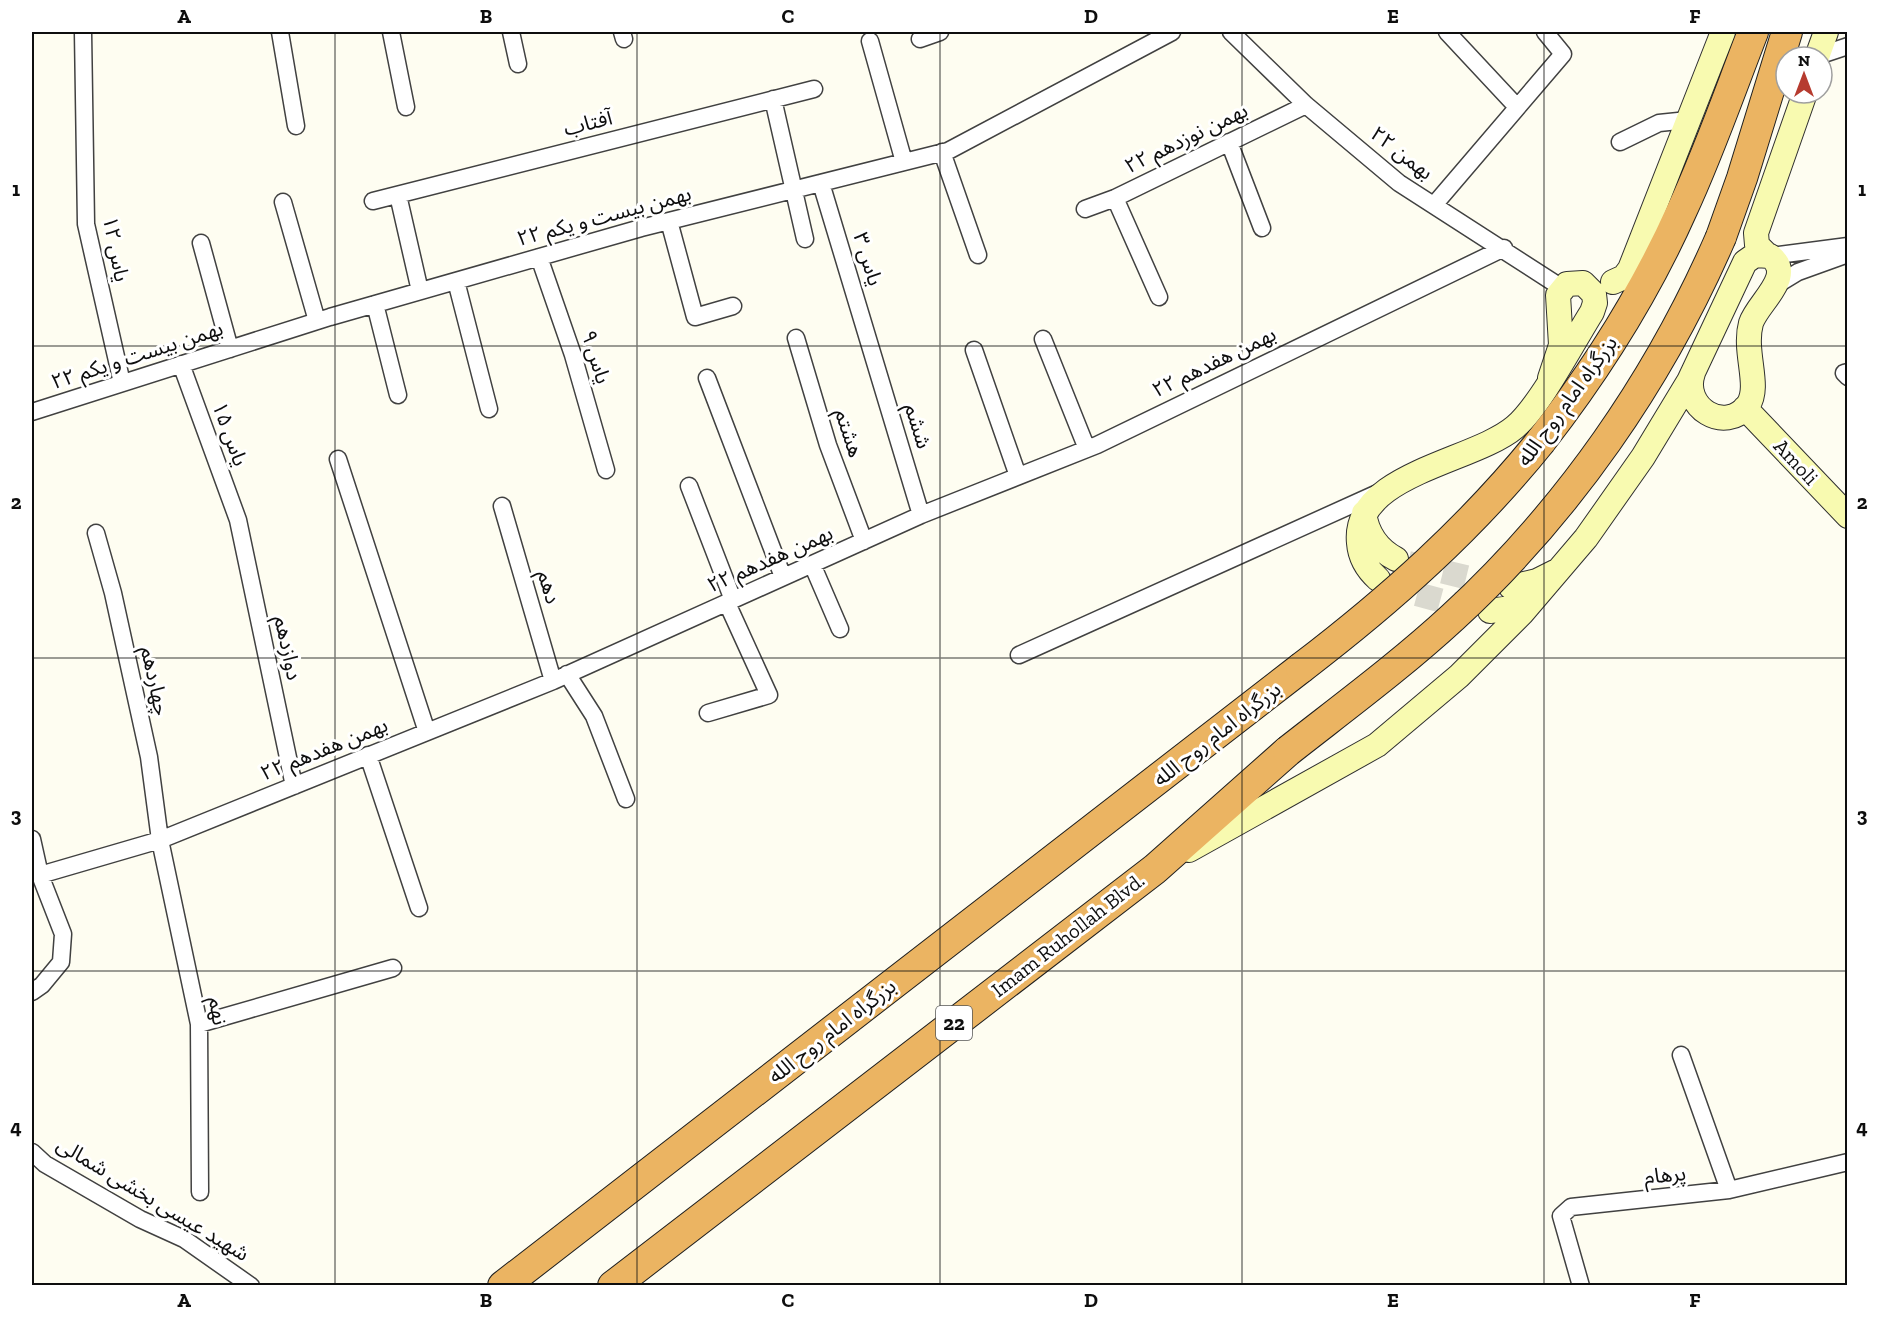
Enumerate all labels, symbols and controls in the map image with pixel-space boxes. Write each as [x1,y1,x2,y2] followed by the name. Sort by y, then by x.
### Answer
[177,4,191,28] text: A
[480,4,492,28] text: B
[782,4,795,28] text: C
[1084,4,1098,28] text: D
[1387,4,1399,28] text: E
[1689,4,1701,28] text: F
[1774,45,1834,105] north arrow
[1798,51,1810,70] text: N
[1120,97,1253,181] street label: ۲۲ بهمن نوزدهم
[561,104,616,141] street label: آفتاب
[1366,120,1439,185] street label: ۲۲ بهمن
[12,177,20,201] text: 1
[1858,177,1866,201] text: 1
[514,180,694,254] street label: ۲۲ بهمن بیست و یکم
[98,214,135,284] street label: یاس ۱۲
[849,229,888,289] street label: یاس ۳
[48,315,227,397] street label: ۲۲ بهمن بیست و یکم
[1148,321,1281,405] street label: ۲۲ بهمن هفدهم
[577,327,616,387] street label: یاس ۹
[1511,331,1625,473] street label: بزرگراه امام روح الله
[207,398,254,469] street label: یاس ۱۵
[897,400,937,452] street label: ششم
[827,405,869,461] street label: هشتم
[1769,433,1824,490] street label: Amoli
[11,490,22,514] text: 2
[1857,490,1868,514] text: 2
[703,520,838,600] street label: ۲۲ بهمن هفدهم
[530,567,566,607] street label: دهم
[267,613,308,683] street label: دوازدهم
[133,644,175,718] street label: چهاردهم
[1148,676,1288,794] street label: بزرگراه امام روح الله
[257,712,392,788] street label: ۲۲ بهمن هفدهم
[11,803,22,827] text: 3
[1857,803,1868,827] text: 3
[986,867,1149,1002] street label: Imam Ruhollah Blvd.
[763,973,903,1091] street label: بزرگراه امام روح الله
[201,995,233,1027] street label: نهم
[936,1006,972,1040] road number: 22
[10,1115,22,1139] text: 4
[1856,1115,1868,1139] text: 4
[52,1131,254,1266] street label: شهید عیسی بخشی شمالی
[1643,1160,1688,1193] street label: پرهام
[177,1288,191,1312] text: A
[480,1288,492,1312] text: B
[782,1288,795,1312] text: C
[1084,1288,1098,1312] text: D
[1387,1288,1399,1312] text: E
[1689,1288,1701,1312] text: F

